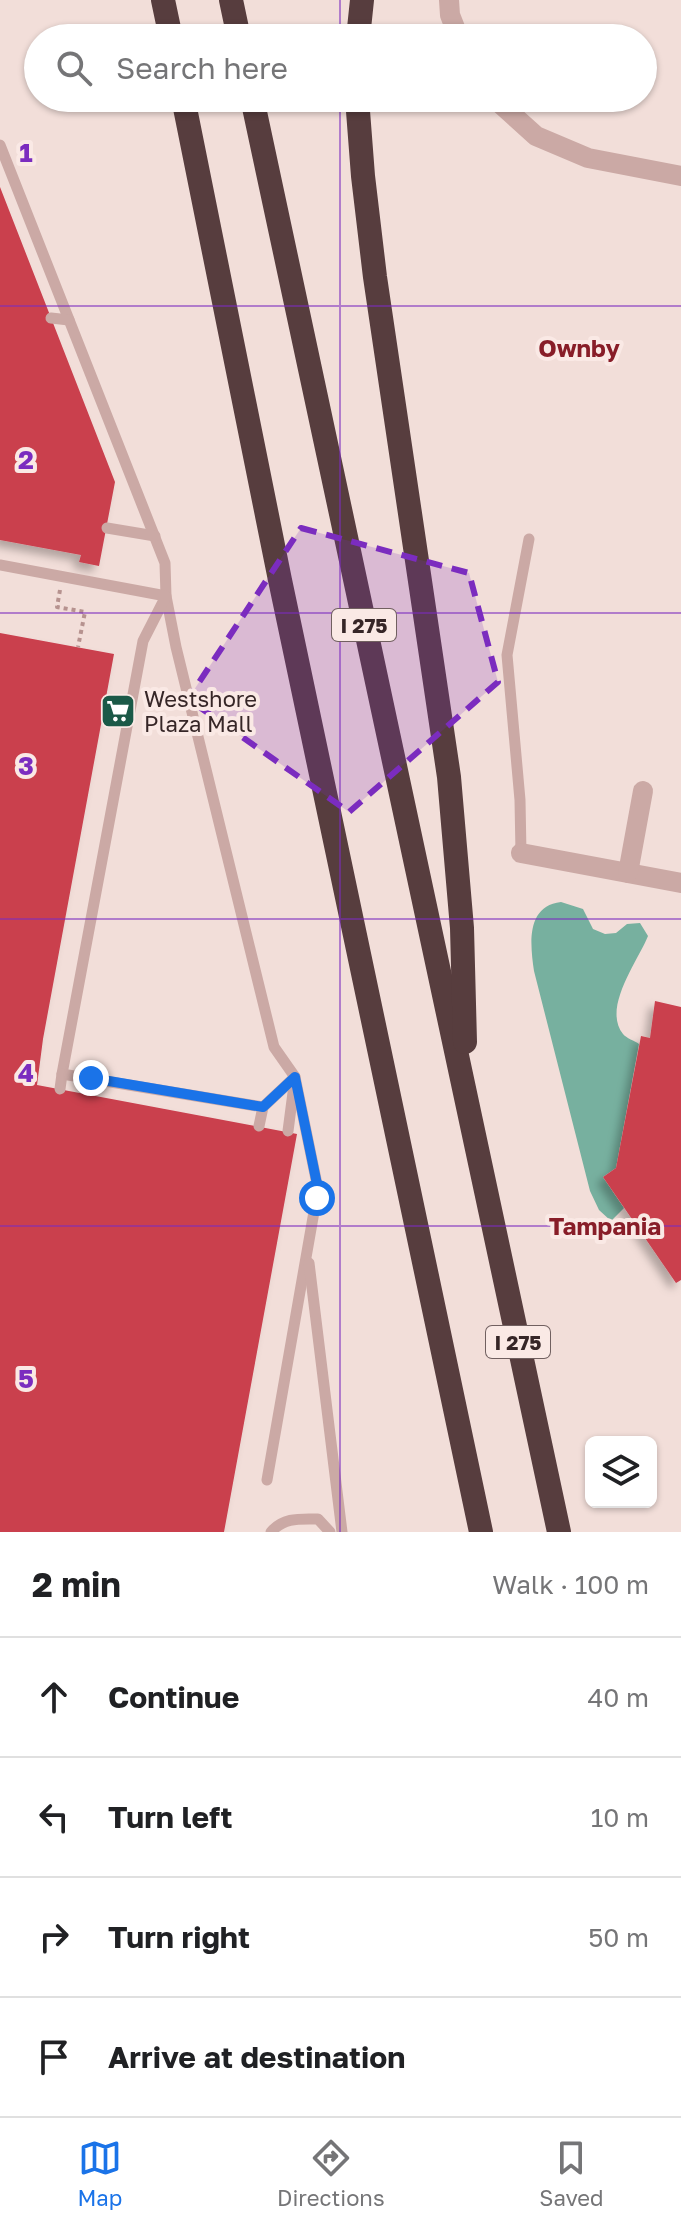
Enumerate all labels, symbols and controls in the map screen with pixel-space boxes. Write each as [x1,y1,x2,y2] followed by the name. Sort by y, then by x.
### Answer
[24,24,657,112] search box
[52,46,96,90] icon: search
[116,50,288,86] text: Search here
[19,137,33,168] text: 1
[538,333,620,362] district label: Ownby
[18,444,34,475] text: 2
[332,609,396,641] road number: I 275
[144,685,257,737] place label: Westshore Plaza Mall
[99,692,137,730] supermarket icon: Westshore Plaza Mall
[18,750,34,781] text: 3
[18,1057,34,1088] text: 4
[73,1060,109,1096] route end
[299,1180,335,1216] route start
[549,1211,661,1240] district label: Tampania
[486,1326,550,1358] road number: I 275
[18,1363,34,1394] text: 5
[585,1436,657,1508] map controls
[585,1436,657,1508] button: layers
[32,1564,121,1604] text: 2 min
[492,1569,649,1600] text: Walk · 100 m
[32,1675,76,1719] icon: ahead
[108,1679,239,1715] text: Continue
[588,1682,649,1713] text: 40 m
[32,1795,76,1839] icon: left
[108,1799,233,1835] text: Turn left
[591,1802,649,1833] text: 10 m
[32,1915,76,1959] icon: right
[108,1919,250,1955] text: Turn right
[588,1922,649,1953] text: 50 m
[32,2035,76,2079] icon: arrive
[108,2039,405,2075] text: Arrive at destination
[77,2136,122,2211] tab: Map
[277,2136,385,2211] tab: Directions
[539,2136,604,2211] tab: Saved

